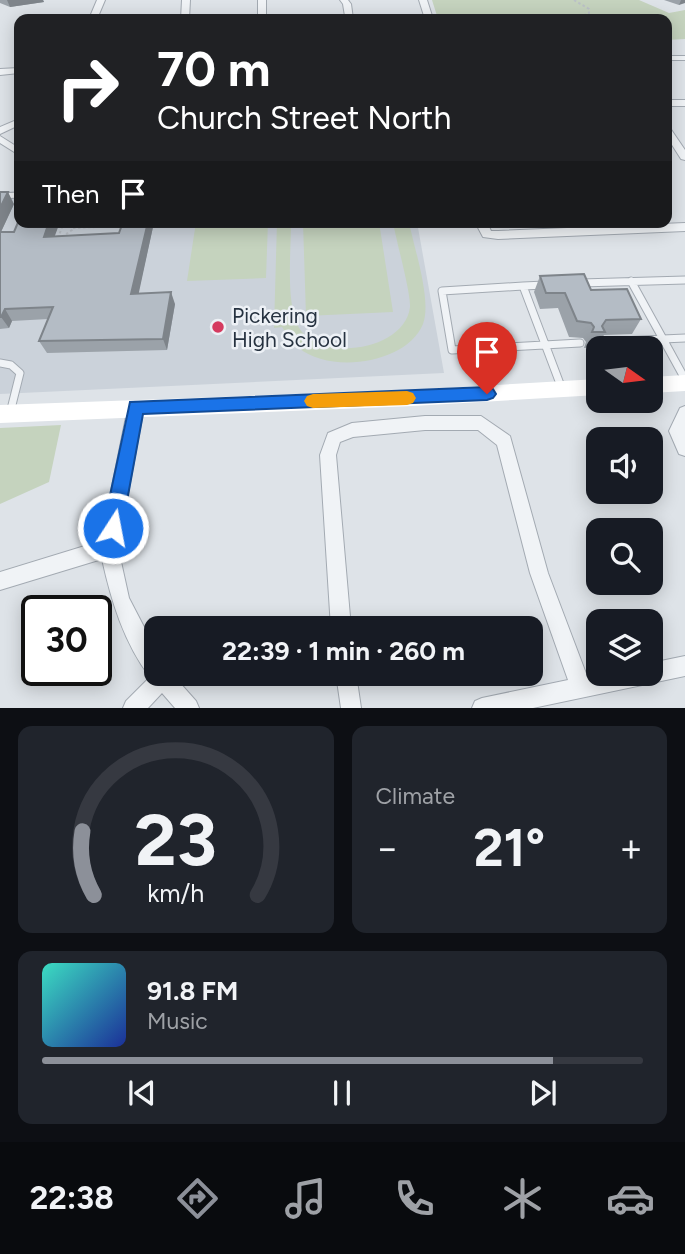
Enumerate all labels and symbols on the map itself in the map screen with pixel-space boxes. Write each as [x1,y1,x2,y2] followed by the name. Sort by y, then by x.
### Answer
[232,303,347,352] place label: Pickering High School
[210,319,226,335] marker: Pickering High School
[457,322,517,394] pin
[586,336,663,413] north arrow
[76,491,150,565] position arrow
[21,595,112,686] speed limit sign: 30

